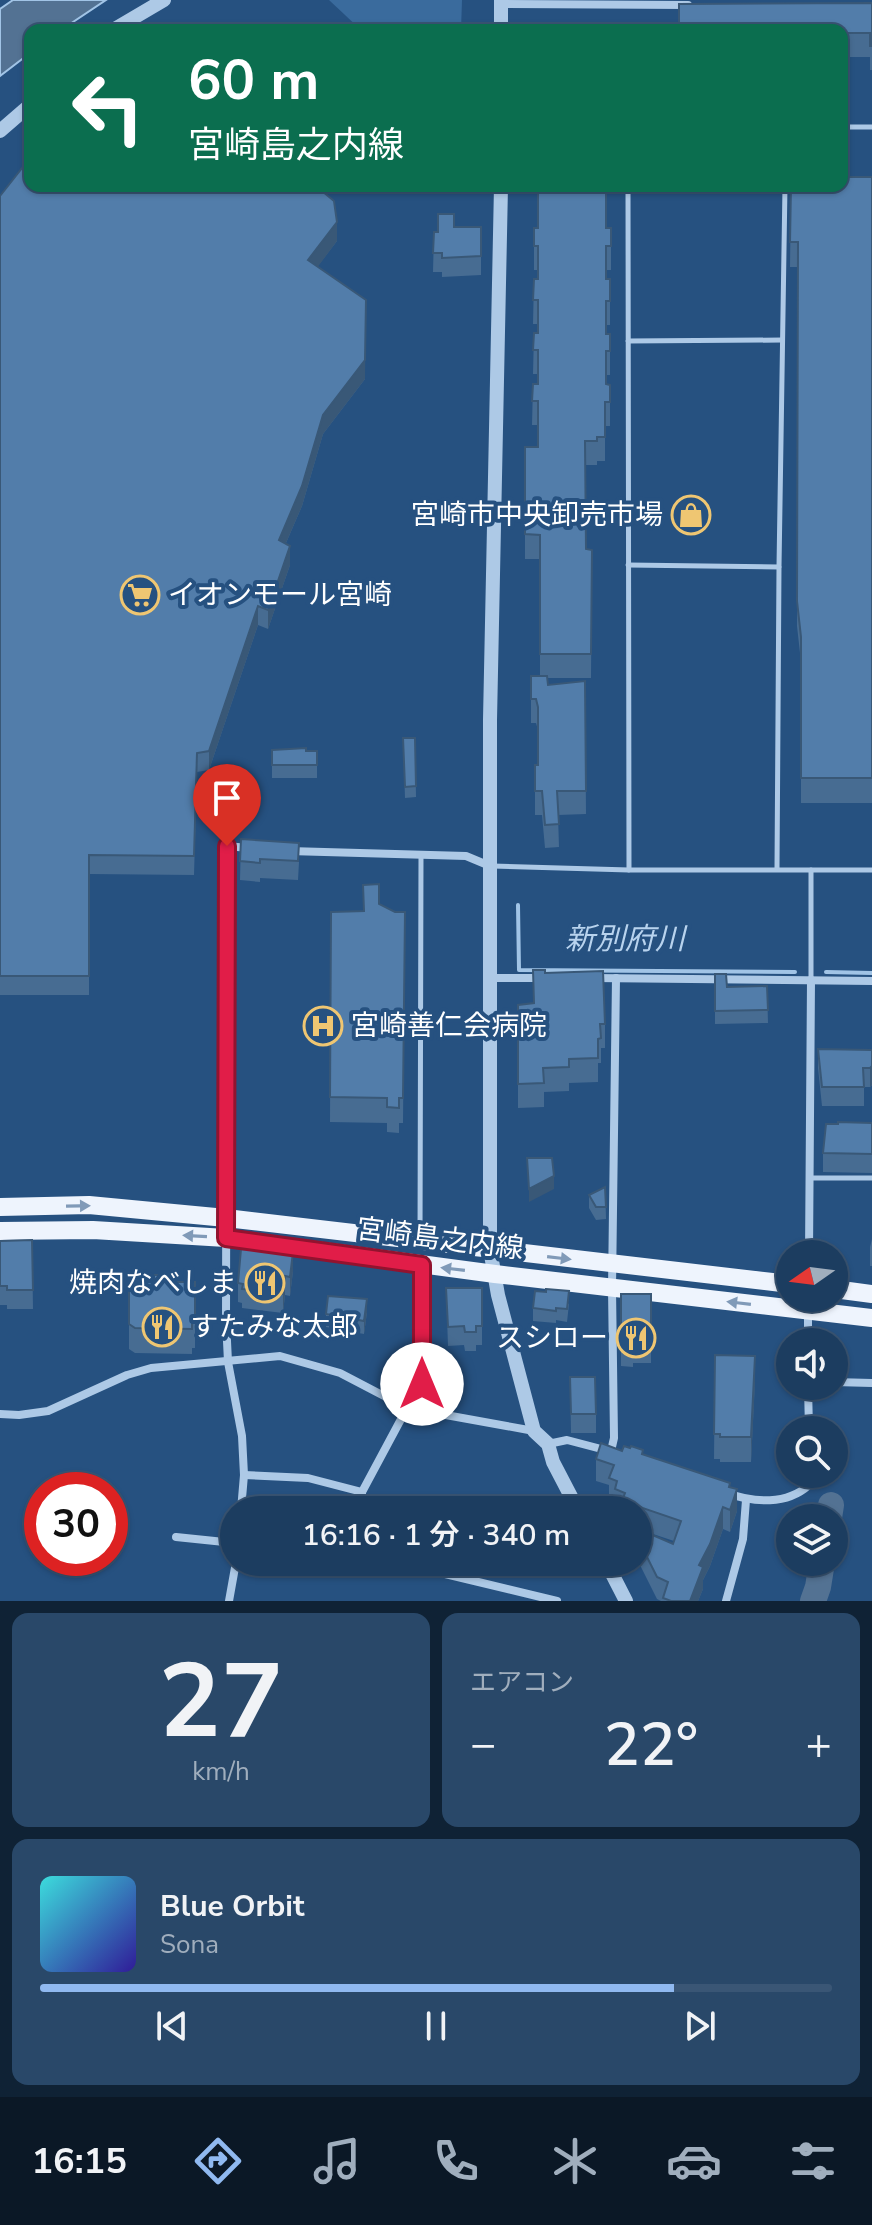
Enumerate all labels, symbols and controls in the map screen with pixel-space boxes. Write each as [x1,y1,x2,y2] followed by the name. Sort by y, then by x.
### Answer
[188,42,319,119] text: 60 m
[56,56,160,160] icon: left
[188,121,404,170] text: 宮崎島之内線
[670,494,712,536] shop icon: 宮崎市中央卸売市場
[411,496,663,534] place label: 宮崎市中央卸売市場
[119,574,161,616] supermarket icon: イオンモール宮崎
[168,576,392,614] place label: イオンモール宮崎
[193,764,261,846] pin
[205,776,249,820] icon: arrive
[565,919,688,960] water label: 新別府川
[302,1005,344,1047] hospital icon: 宮崎善仁会病院
[351,1007,547,1045] place label: 宮崎善仁会病院
[66,1200,91,1212] one-way arrow
[354,1210,526,1268] street label: 宮崎島之内線
[182,1230,207,1243] one-way arrow
[776,1240,848,1312] north arrow
[776,1240,848,1576] map controls
[547,1252,572,1265] one-way arrow
[244,1262,286,1304] restaurant icon: 焼肉なべしま
[440,1262,465,1275] one-way arrow
[69,1264,237,1302] place label: 焼肉なべしま
[726,1296,751,1309] one-way arrow
[141,1306,183,1348] restaurant icon: すたみな太郎
[190,1308,358,1346] place label: すたみな太郎
[615,1317,657,1359] restaurant icon: スシロー
[496,1319,608,1357] place label: スシロー
[776,1328,848,1400] button: sound
[380,1342,464,1426] position arrow
[776,1416,848,1488] button: search
[24,1472,128,1576] speed limit sign: 30
[776,1504,848,1576] button: layers
[302,1515,570,1556] text: 16:16 · 1 分 · 340 m
[159,1631,283,1773] text: 27
[470,1665,574,1700] text: エアコン
[604,1704,698,1786] text: 22°
[470,1715,496,1775] text: −
[806,1715,832,1775] text: +
[192,1754,250,1789] text: km/h
[160,1886,304,1927] text: Blue Orbit
[160,1927,219,1962] text: Sona
[150,2004,194,2048] icon: previous
[414,2004,458,2048] icon: pause
[678,2004,722,2048] icon: next
[190,2133,246,2189] icon: directions
[309,2133,365,2189] icon: music
[428,2133,484,2189] icon: phone
[547,2133,603,2189] icon: climate
[666,2133,722,2189] icon: car
[785,2133,841,2189] icon: filters
[31,2137,127,2186] text: 16:15

